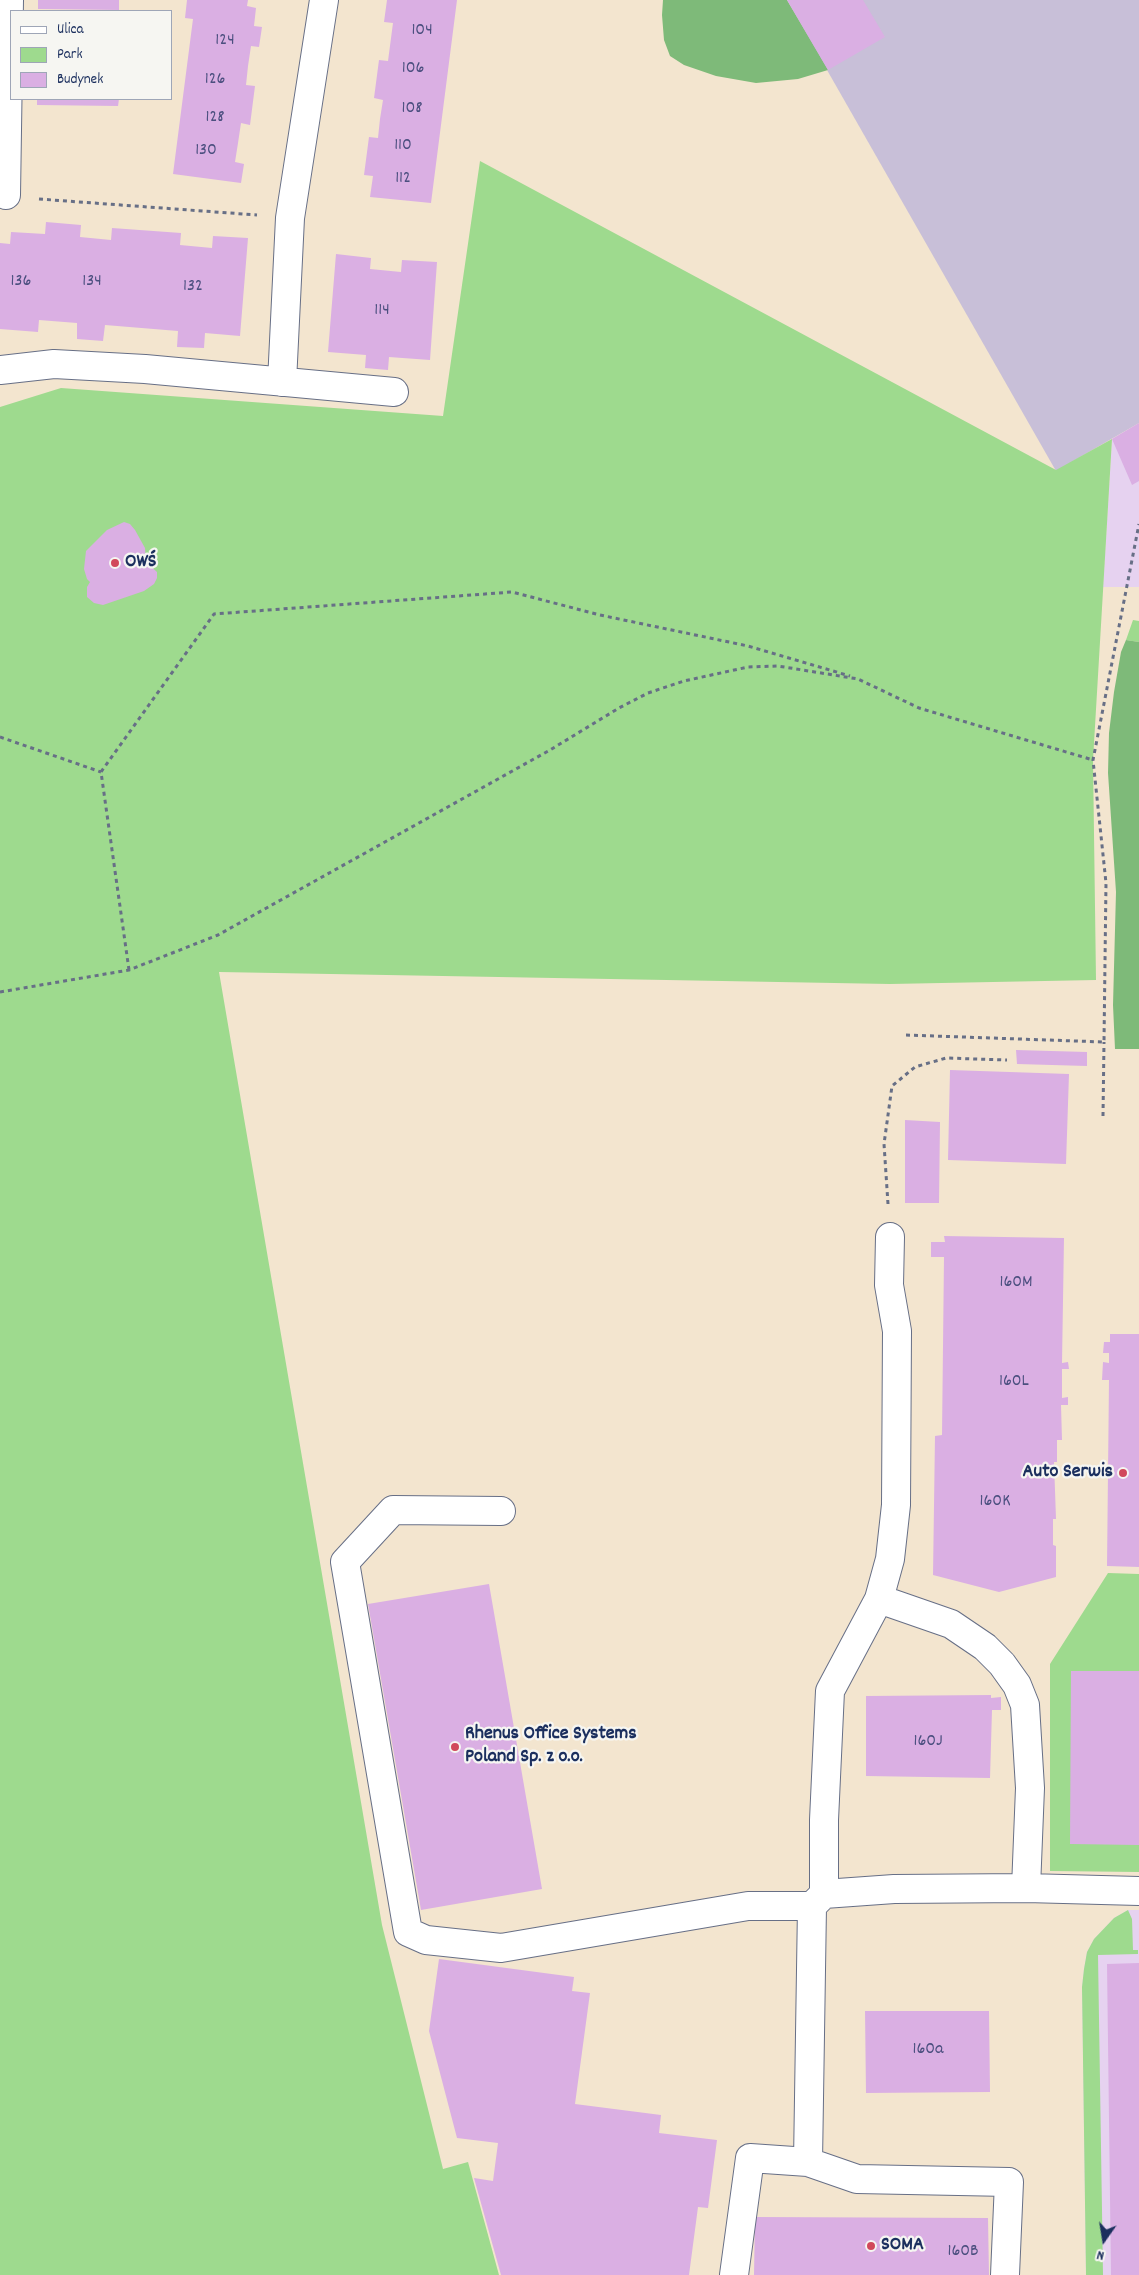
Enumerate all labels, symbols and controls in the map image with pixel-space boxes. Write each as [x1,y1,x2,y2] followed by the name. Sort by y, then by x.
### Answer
[10,10,172,100] legend
[57,19,84,41] text: Ulica
[411,21,433,43] house number: 104
[215,31,235,53] house number: 124
[57,44,83,66] text: Park
[402,59,424,81] house number: 106
[57,69,103,91] text: Budynek
[205,70,225,92] house number: 126
[402,99,422,121] house number: 108
[205,108,225,130] house number: 128
[394,136,412,158] house number: 110
[195,141,217,163] house number: 130
[395,169,411,191] house number: 112
[11,272,31,294] house number: 136
[82,272,102,294] house number: 134
[183,277,203,299] house number: 132
[374,301,390,323] house number: 114
[125,551,156,575] place label: OWŚ
[109,557,121,569] marker: OWŚ
[999,1273,1033,1295] house number: 160M
[999,1372,1029,1394] house number: 160L
[1023,1461,1113,1485] place label: Auto Serwis
[1117,1467,1129,1479] marker: Auto Serwis
[980,1492,1010,1514] house number: 160K
[465,1723,637,1770] place label: Rhenus Office Systems Poland Sp. z o.o.
[913,1732,943,1754] house number: 160J
[449,1741,461,1753] marker: Rhenus Office Systems Poland Sp. z o.o.
[912,2040,944,2062] house number: 160a
[1079,2215,1129,2265] north arrow
[881,2234,924,2258] place label: SOMA
[865,2240,877,2252] marker: SOMA
[947,2242,979,2264] house number: 160B
[1095,2244,1106,2265] text: N

